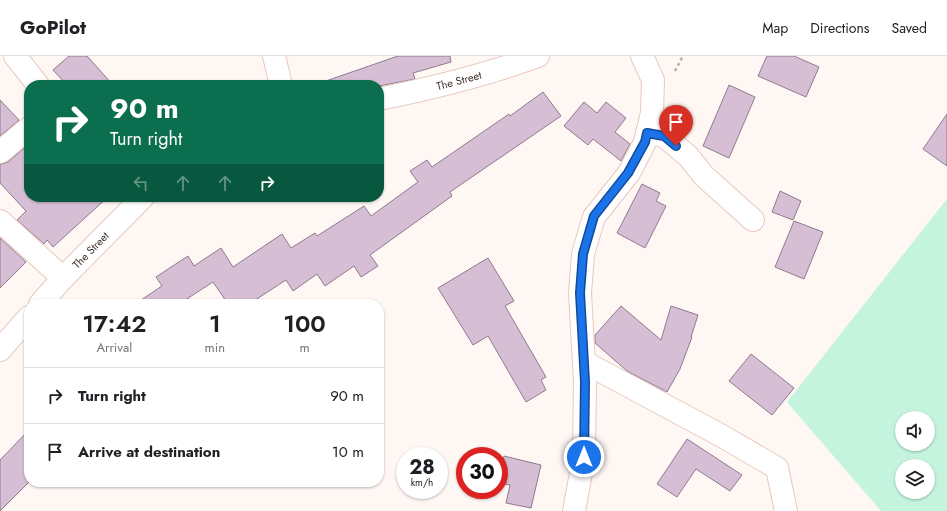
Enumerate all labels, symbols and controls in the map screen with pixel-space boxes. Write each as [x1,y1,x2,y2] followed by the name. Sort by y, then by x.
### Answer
[20,14,86,41] text: GoPilot
[762,18,788,38] text: Map
[810,18,870,38] text: Directions
[892,18,927,38] text: Saved
[435,67,484,94] street label: The Street
[110,88,179,129] text: 90 m
[44,96,96,148] icon: right
[659,105,693,146] pin
[665,111,687,133] icon: arrive
[110,126,182,152] text: Turn right
[130,172,152,194] icon: left
[172,172,194,194] icon: ahead
[214,172,236,194] icon: ahead
[256,172,278,194] icon: right
[69,228,113,272] street label: The Street
[82,306,146,341] text: 17:42
[209,306,221,341] text: 1
[283,306,326,341] text: 100
[96,338,132,357] text: Arrival
[205,338,225,357] text: min
[299,338,310,357] text: m
[44,385,66,407] icon: right
[78,385,146,407] text: Turn right
[330,385,364,407] text: 90 m
[895,411,935,499] map controls
[895,411,935,451] button: sound
[563,436,605,478] position arrow
[44,441,66,463] icon: arrive
[78,441,220,463] text: Arrive at destination
[332,441,364,463] text: 10 m
[456,447,508,499] speed limit sign: 30
[409,453,435,482] text: 28
[895,459,935,499] button: layers
[411,475,433,490] text: km/h

